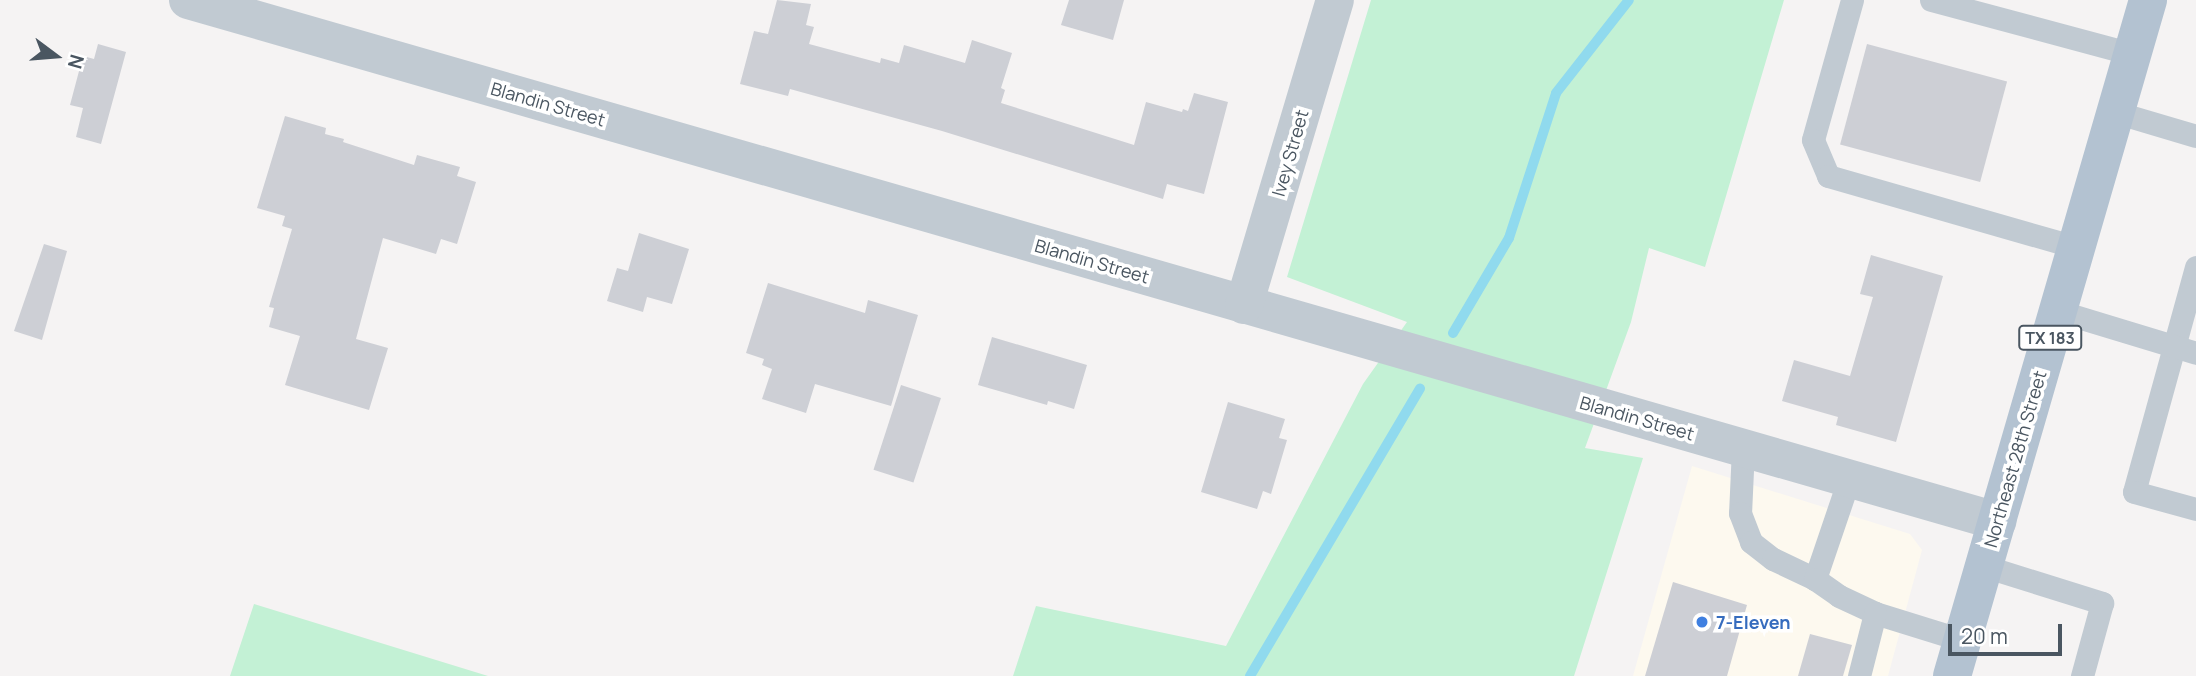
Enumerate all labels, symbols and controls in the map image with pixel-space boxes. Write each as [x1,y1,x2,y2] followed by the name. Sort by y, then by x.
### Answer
[21,21,91,91] north arrow
[62,52,91,72] text: N
[488,77,608,131] street label: Blandin Street
[1267,107,1313,199] street label: Ivey Street
[1032,234,1152,288] street label: Blandin Street
[2017,326,2083,350] road number: TX 183
[1979,368,2051,550] street label: Northeast 28th Street
[1577,391,1697,445] street label: Blandin Street
[1951,610,2065,654] scale bar
[1716,611,1791,633] place label: 7-Eleven
[1694,614,1710,630] marker: 7-Eleven
[1961,622,2008,650] text: 20 m

